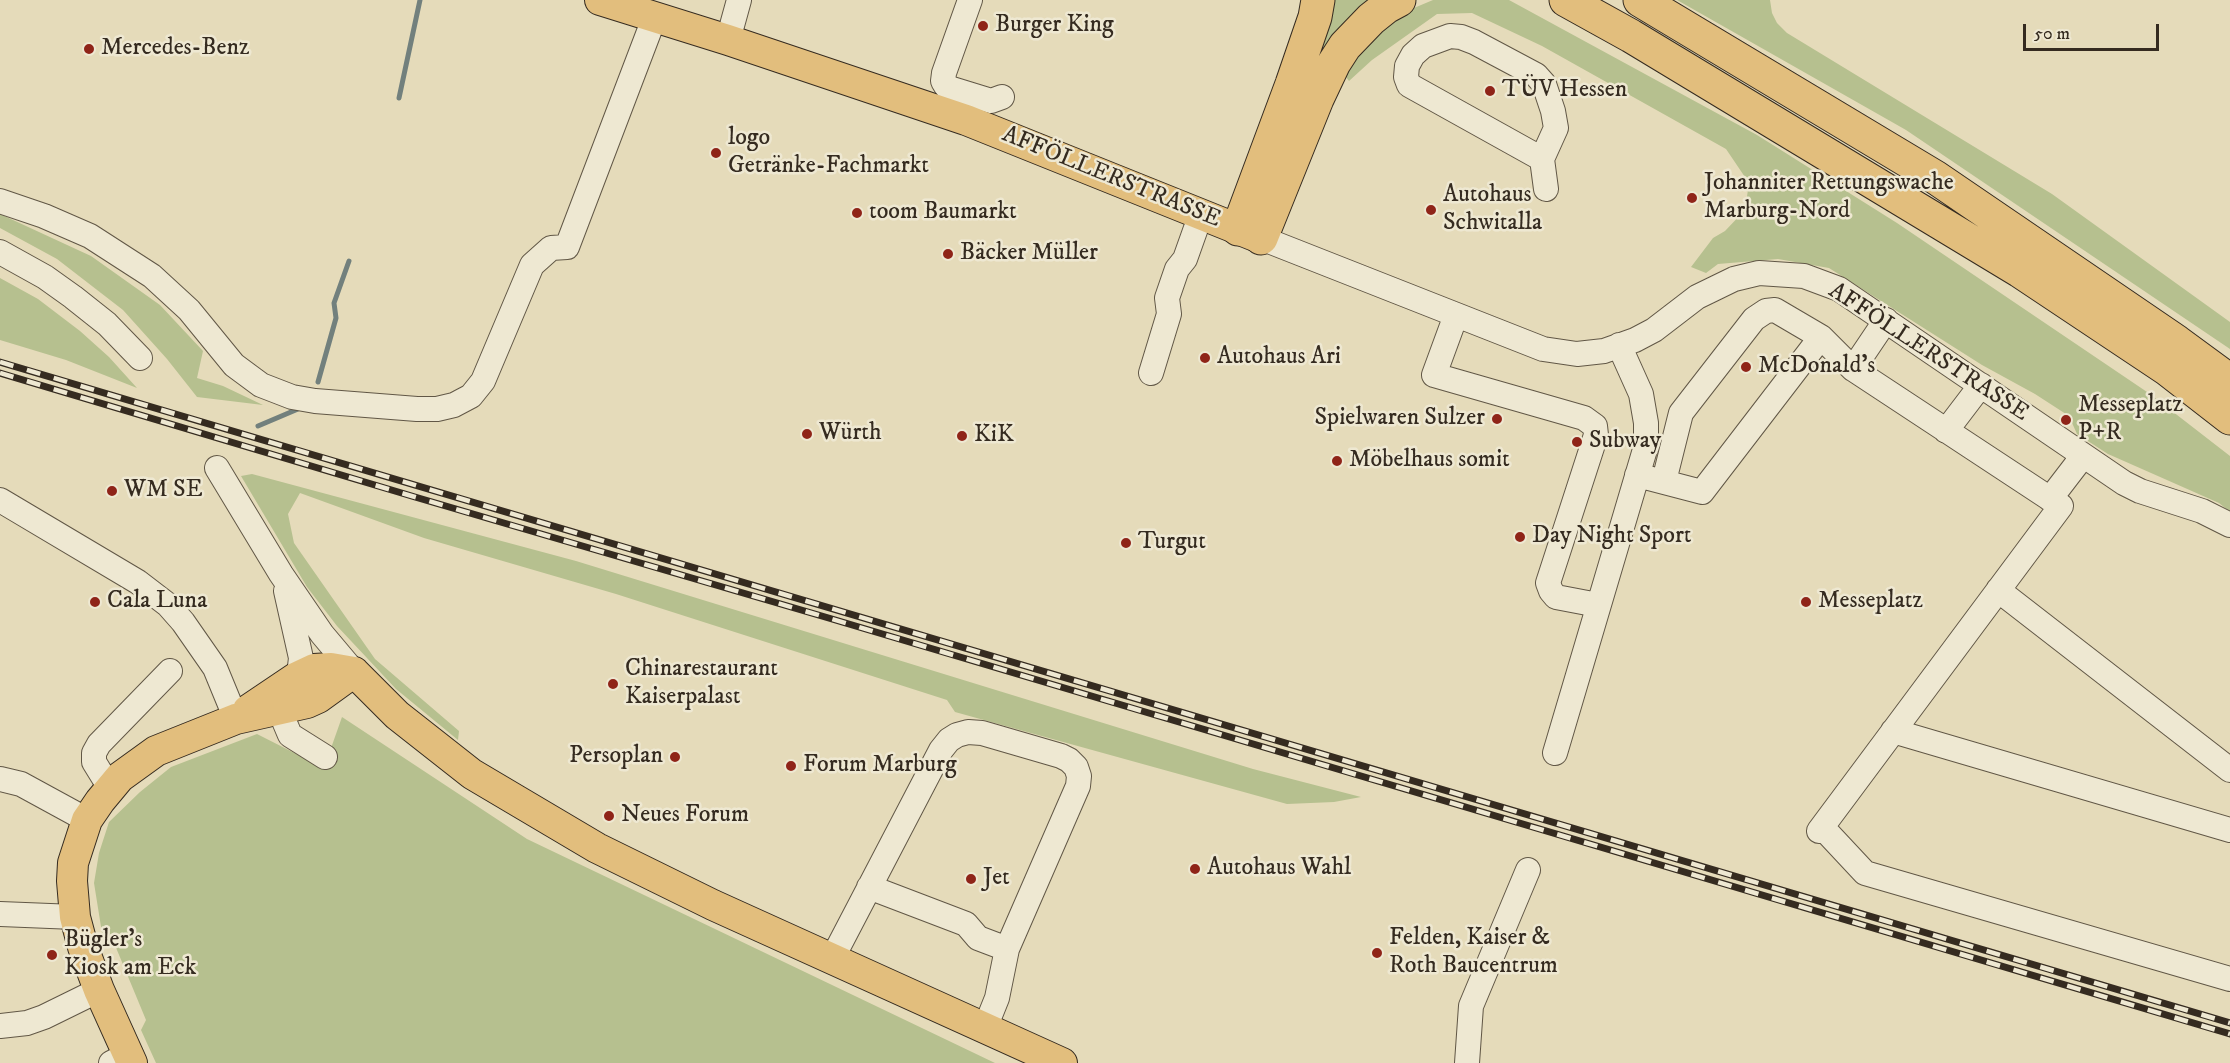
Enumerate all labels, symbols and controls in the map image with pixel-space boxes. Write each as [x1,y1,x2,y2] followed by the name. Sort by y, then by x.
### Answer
[995,12,1114,40] place label: Burger King
[2026,12,2162,50] scale bar
[976,19,990,33] marker: Burger King
[2034,23,2070,45] text: 50 m
[101,35,249,63] place label: Mercedes-Benz
[82,42,96,56] marker: Mercedes-Benz
[1502,77,1627,105] place label: TÜV Hessen
[1483,84,1497,98] marker: TÜV Hessen
[998,121,1224,235] street label: AFFÖLLERSTRASSE
[728,125,929,181] place label: logo Getränke-Fachmarkt
[709,146,723,160] marker: logo Getränke-Fachmarkt
[1704,170,1954,226] place label: Johanniter Rettungswache Marburg-Nord
[1443,182,1542,238] place label: Autohaus Schwitalla
[1685,191,1699,205] marker: Johanniter Rettungswache Marburg-Nord
[869,199,1017,227] place label: toom Baumarkt
[1424,203,1438,217] marker: Autohaus Schwitalla
[850,206,864,220] marker: toom Baumarkt
[960,240,1098,268] place label: Bäcker Müller
[941,247,955,261] marker: Bäcker Müller
[1822,277,2034,429] street label: AFFÖLLERSTRASSE
[1217,344,1341,372] place label: Autohaus Ari
[1198,351,1212,365] marker: Autohaus Ari
[1758,353,1875,381] place label: McDonald's
[1739,360,1753,374] marker: McDonald's
[2078,392,2183,448] place label: Messeplatz P+R
[1315,405,1485,433] place label: Spielwaren Sulzer
[1490,412,1504,426] marker: Spielwaren Sulzer
[2059,413,2073,427] marker: Messeplatz P+R
[819,420,882,448] place label: Würth
[974,422,1014,450] place label: KiK
[800,427,814,441] marker: Würth
[1589,428,1661,456] place label: Subway
[955,429,969,443] marker: KiK
[1570,435,1584,449] marker: Subway
[1349,447,1510,475] place label: Möbelhaus somit
[1330,454,1344,468] marker: Möbelhaus somit
[124,477,203,505] place label: WM SE
[105,484,119,498] marker: WM SE
[1532,523,1692,551] place label: Day Night Sport
[1138,529,1206,557] place label: Turgut
[1513,530,1527,544] marker: Day Night Sport
[1119,536,1133,550] marker: Turgut
[107,588,207,616] place label: Cala Luna
[1818,588,1923,616] place label: Messeplatz
[88,595,102,609] marker: Cala Luna
[1799,595,1813,609] marker: Messeplatz
[625,656,778,712] place label: Chinarestaurant Kaiserpalast
[606,677,620,691] marker: Chinarestaurant Kaiserpalast
[569,743,663,771] place label: Persoplan
[668,750,682,764] marker: Persoplan
[803,752,957,780] place label: Forum Marburg
[784,759,798,773] marker: Forum Marburg
[621,802,749,830] place label: Neues Forum
[602,809,616,823] marker: Neues Forum
[1207,855,1351,883] place label: Autohaus Wahl
[1188,862,1202,876] marker: Autohaus Wahl
[983,865,1010,893] place label: Jet
[964,872,978,886] marker: Jet
[1389,925,1558,981] place label: Felden, Kaiser & Roth Baucentrum
[64,927,196,983] place label: Bügler's Kiosk am Eck
[1370,946,1384,960] marker: Felden, Kaiser & Roth Baucentrum
[45,948,59,962] marker: Bügler's Kiosk am Eck

